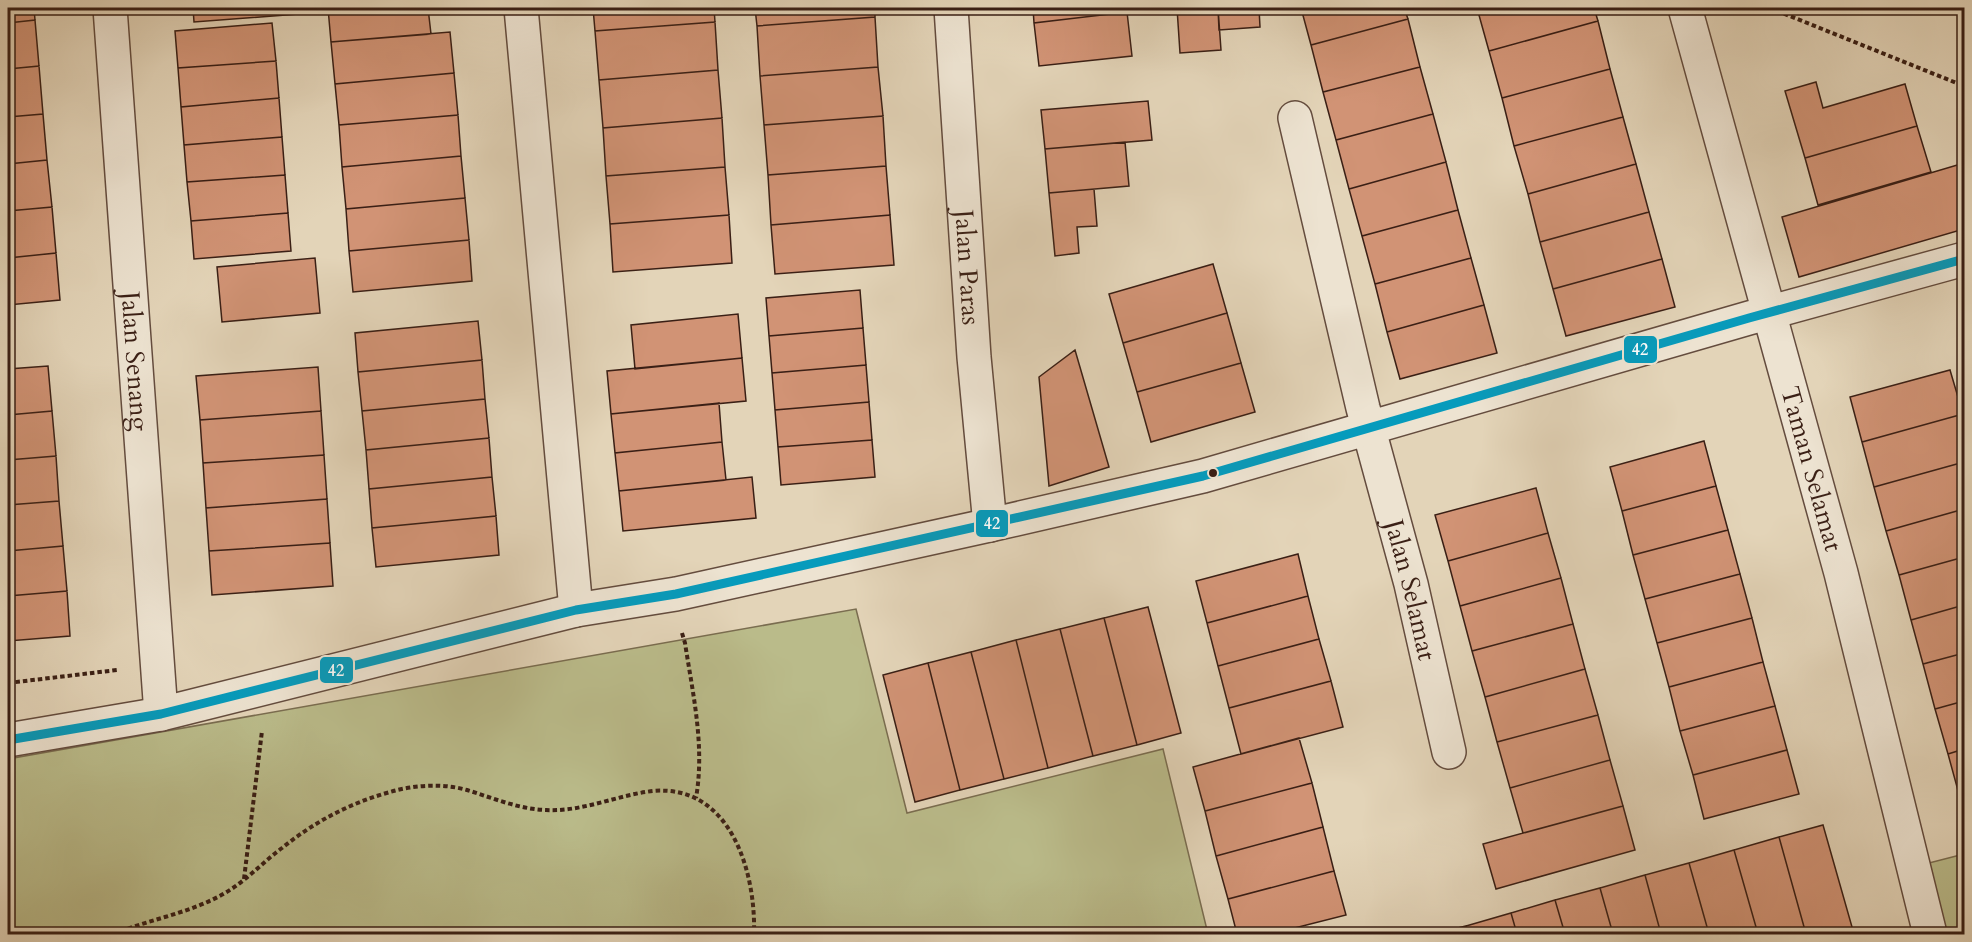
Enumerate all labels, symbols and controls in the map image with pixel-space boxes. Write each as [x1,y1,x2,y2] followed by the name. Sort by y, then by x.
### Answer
[946,205,989,326] street label: Jalan Paras
[112,286,158,433] street label: Jalan Senang
[1623,335,1658,364] line badge: 42
[1632,339,1648,361] text: 42
[1772,383,1851,555] street label: Taman Selamat
[1207,467,1219,479] unlabelled marker
[975,509,1009,538] line badge: 42
[1375,512,1445,664] street label: Jalan Selamat
[984,513,1000,535] text: 42
[319,656,354,684] line badge: 42
[328,660,344,682] text: 42

